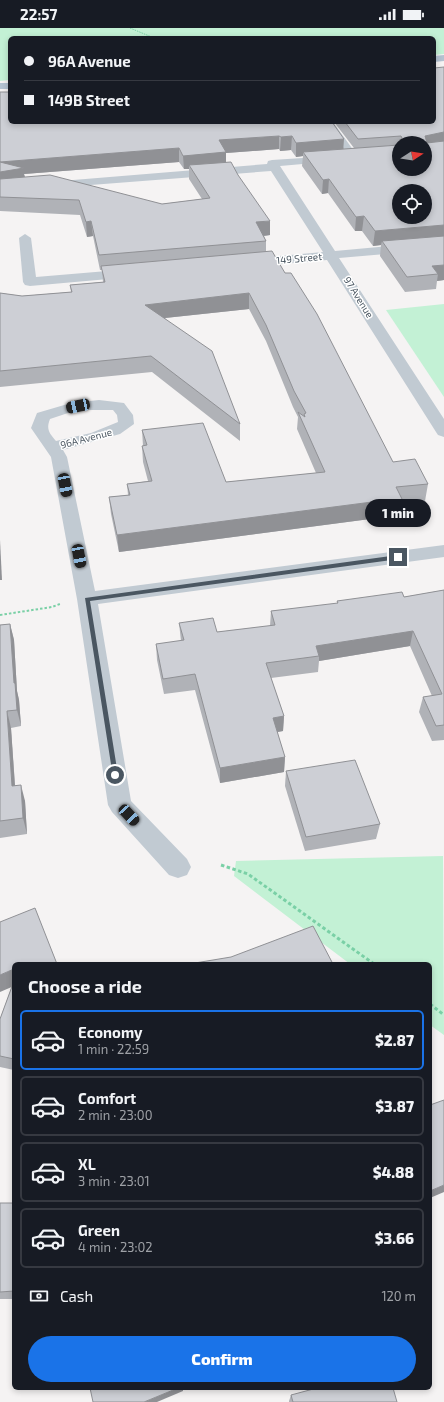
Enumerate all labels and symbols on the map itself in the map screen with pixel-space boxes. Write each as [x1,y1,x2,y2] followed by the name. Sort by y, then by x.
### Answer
[392,136,432,176] north arrow
[276,250,323,266] street label: 149 Street
[342,274,376,320] street label: 97 Avenue
[65,398,91,414] car
[59,425,113,451] street label: 96A Avenue
[57,472,73,498] car
[365,499,431,527] callout: 1 min
[71,543,87,569] car
[389,548,407,566] route end
[106,766,124,784] route start
[116,802,142,828] car

